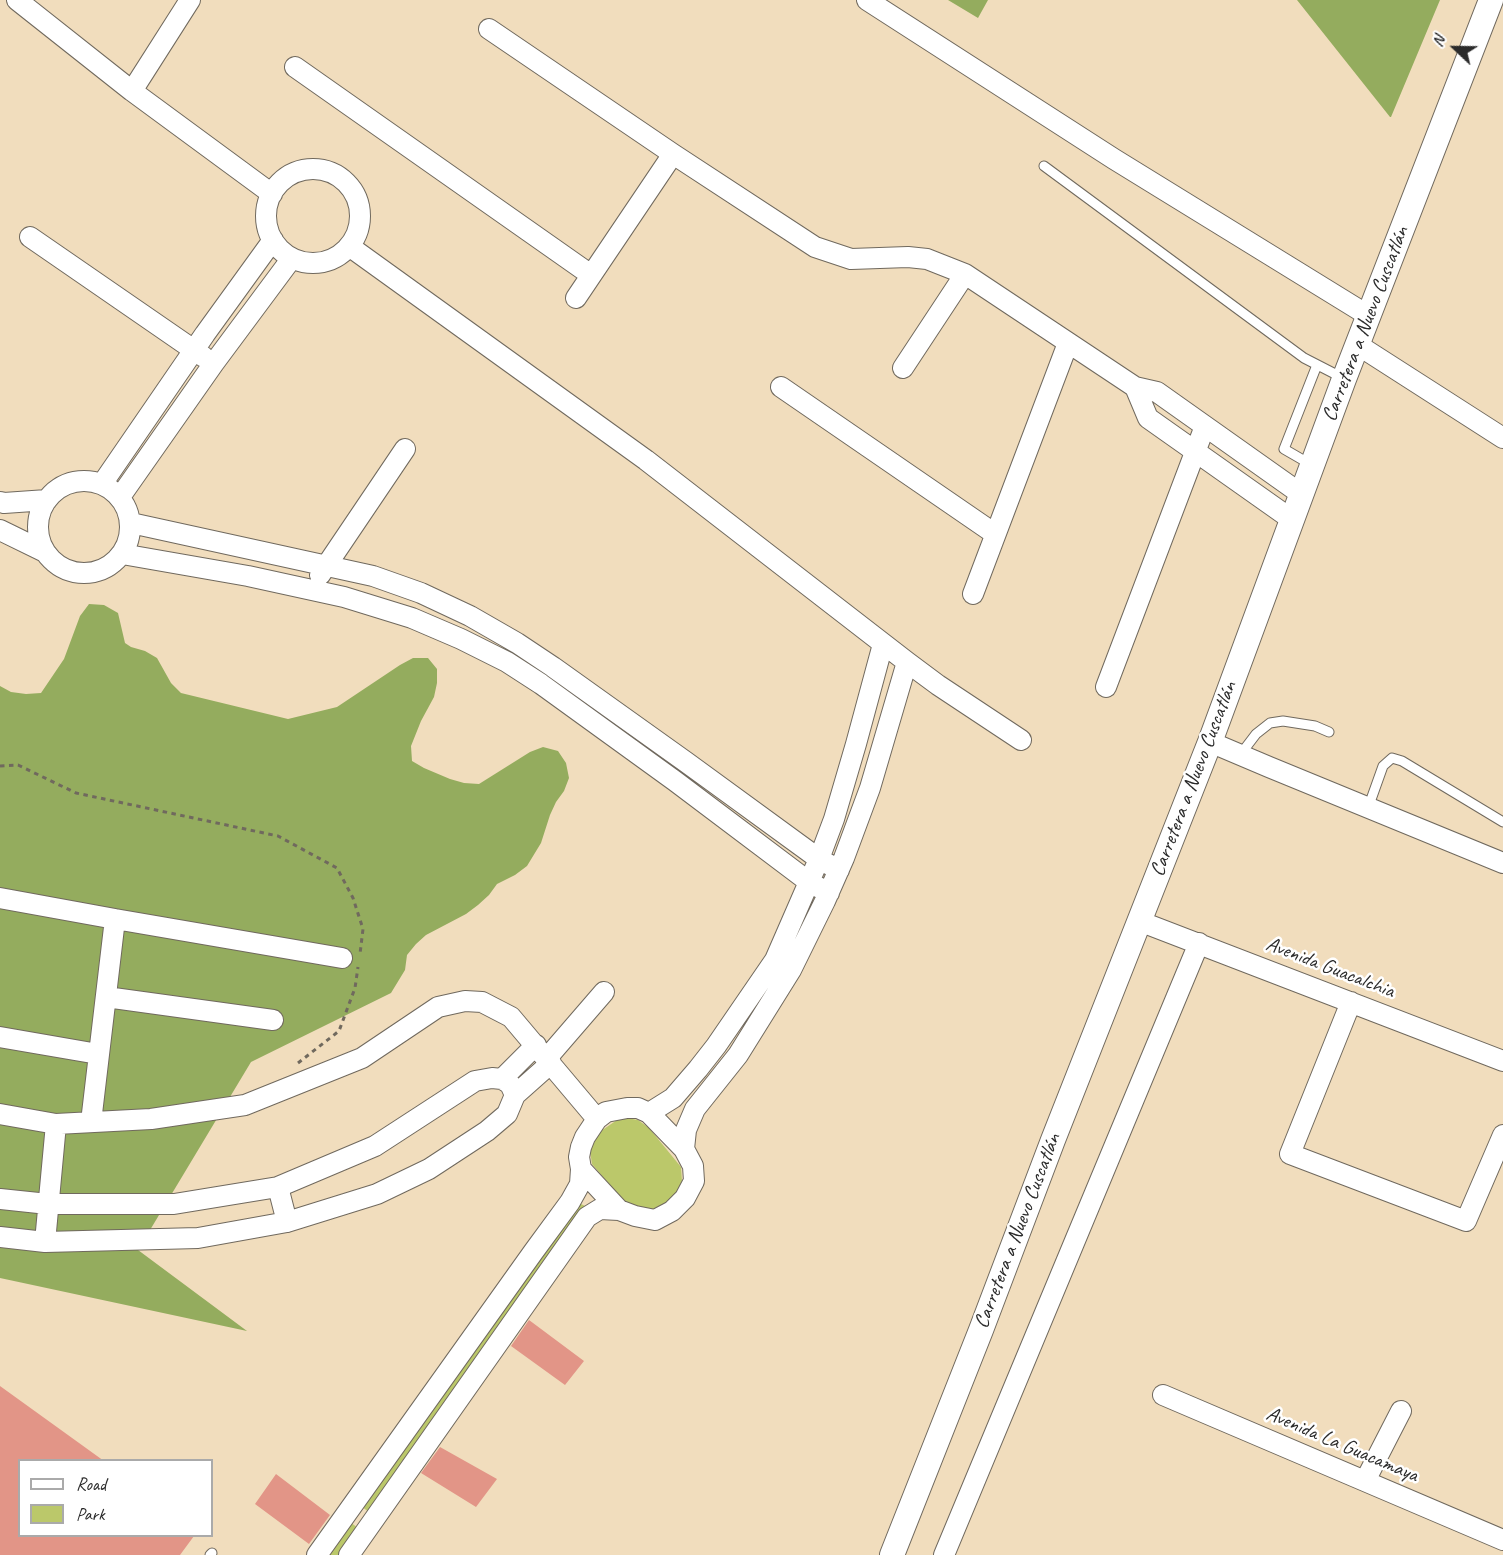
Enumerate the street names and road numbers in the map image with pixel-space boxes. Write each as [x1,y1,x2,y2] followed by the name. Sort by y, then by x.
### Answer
[1317,223,1415,425] street label: Carretera a Nuevo Cuscatlán
[1145,678,1243,880] street label: Carretera a Nuevo Cuscatlán
[1262,932,1398,1004] street label: Avenida Guacalchia
[969,1130,1067,1332] street label: Carretera a Nuevo Cuscatlán
[1262,1402,1422,1488] street label: Avenida La Guacamaya

